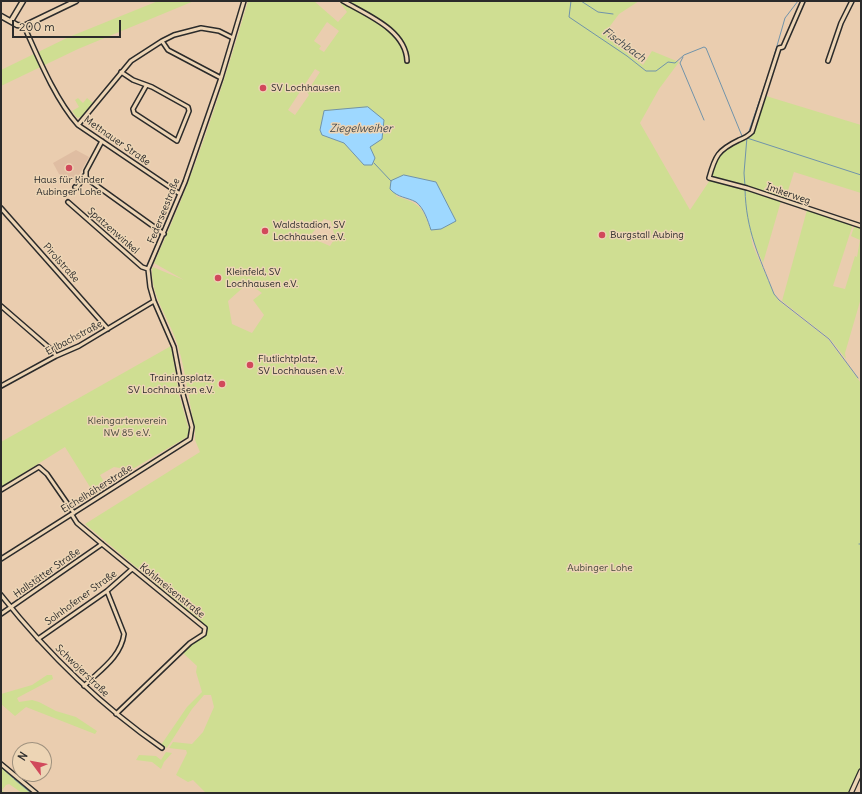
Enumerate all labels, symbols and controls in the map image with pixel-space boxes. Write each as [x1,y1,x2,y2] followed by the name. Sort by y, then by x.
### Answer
[14,12,123,38] scale bar
[19,19,55,34] text: 200 m
[600,25,648,65] water label: Fischbach
[271,82,340,94] place label: SV Lochhausen
[258,83,268,93] marker: SV Lochhausen
[81,114,153,168] street label: Mettnauer Straße
[330,122,392,136] water label: Ziegelweiher
[64,163,74,173] marker: Haus für Kinder Aubinger Lohe
[34,174,104,198] place label: Haus für Kinder Aubinger Lohe
[145,177,183,245] street label: Federseestraße
[764,181,812,207] street label: Imkerweg
[85,205,141,257] street label: Spatzenwinkel
[273,219,345,242] place label: Waldstadion, SV Lochhausen e.V.
[260,226,270,236] marker: Waldstadion, SV Lochhausen e.V.
[610,229,684,241] place label: Burgstall Aubing
[597,230,607,240] marker: Burgstall Aubing
[40,241,82,285] street label: Pirolstraße
[226,266,298,290] place label: Kleinfeld, SV Lochhausen e.V.
[213,273,223,283] marker: Kleinfeld, SV Lochhausen e.V.
[44,318,104,358] street label: Erlbachstraße
[258,353,344,376] place label: Flutlichtplatz, SV Lochhausen e.V.
[245,360,255,370] marker: Flutlichtplatz, SV Lochhausen e.V.
[128,372,214,396] place label: Trainingsplatz, SV Lochhausen e.V.
[217,379,227,389] marker: Trainingsplatz, SV Lochhausen e.V.
[87,415,167,438] park label: Kleingartenverein NW 85 e.V.
[59,462,135,516] street label: Eichelhäherstraße
[11,546,83,600] street label: Hallstätter Straße
[137,561,207,621] street label: Kohlmeisenstraße
[567,562,633,574] park label: Aubinger Lohe
[43,568,119,628] street label: Solnhofener Straße
[53,642,111,700] street label: Schwojerstraße
[12,742,52,782] north arrow
[15,749,31,763] text: N

